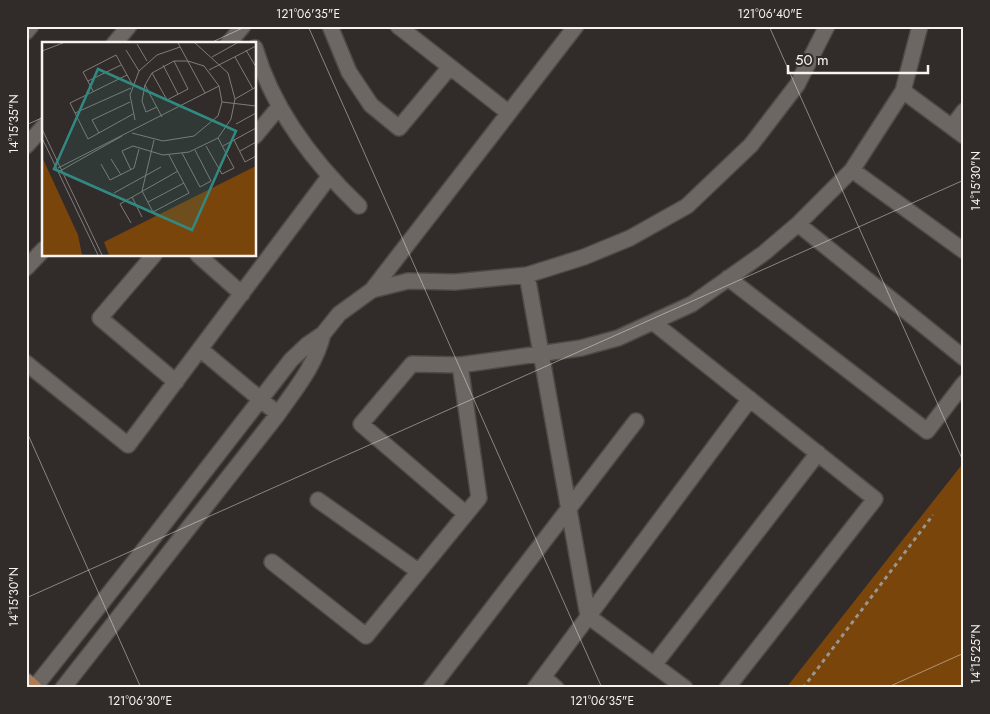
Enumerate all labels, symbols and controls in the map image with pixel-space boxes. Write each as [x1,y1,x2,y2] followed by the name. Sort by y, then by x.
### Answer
[276,5,340,23] text: 121°06'35"E
[738,5,802,23] text: 121°06'40"E
[42,42,256,256] inset map
[788,42,928,74] scale bar
[795,49,829,71] text: 50 m
[5,94,23,154] text: 14°15'35"N
[967,151,985,211] text: 14°15'30"N
[5,567,23,627] text: 14°15'30"N
[967,624,985,684] text: 14°15'25"N
[108,692,172,710] text: 121°06'30"E
[570,692,634,710] text: 121°06'35"E

